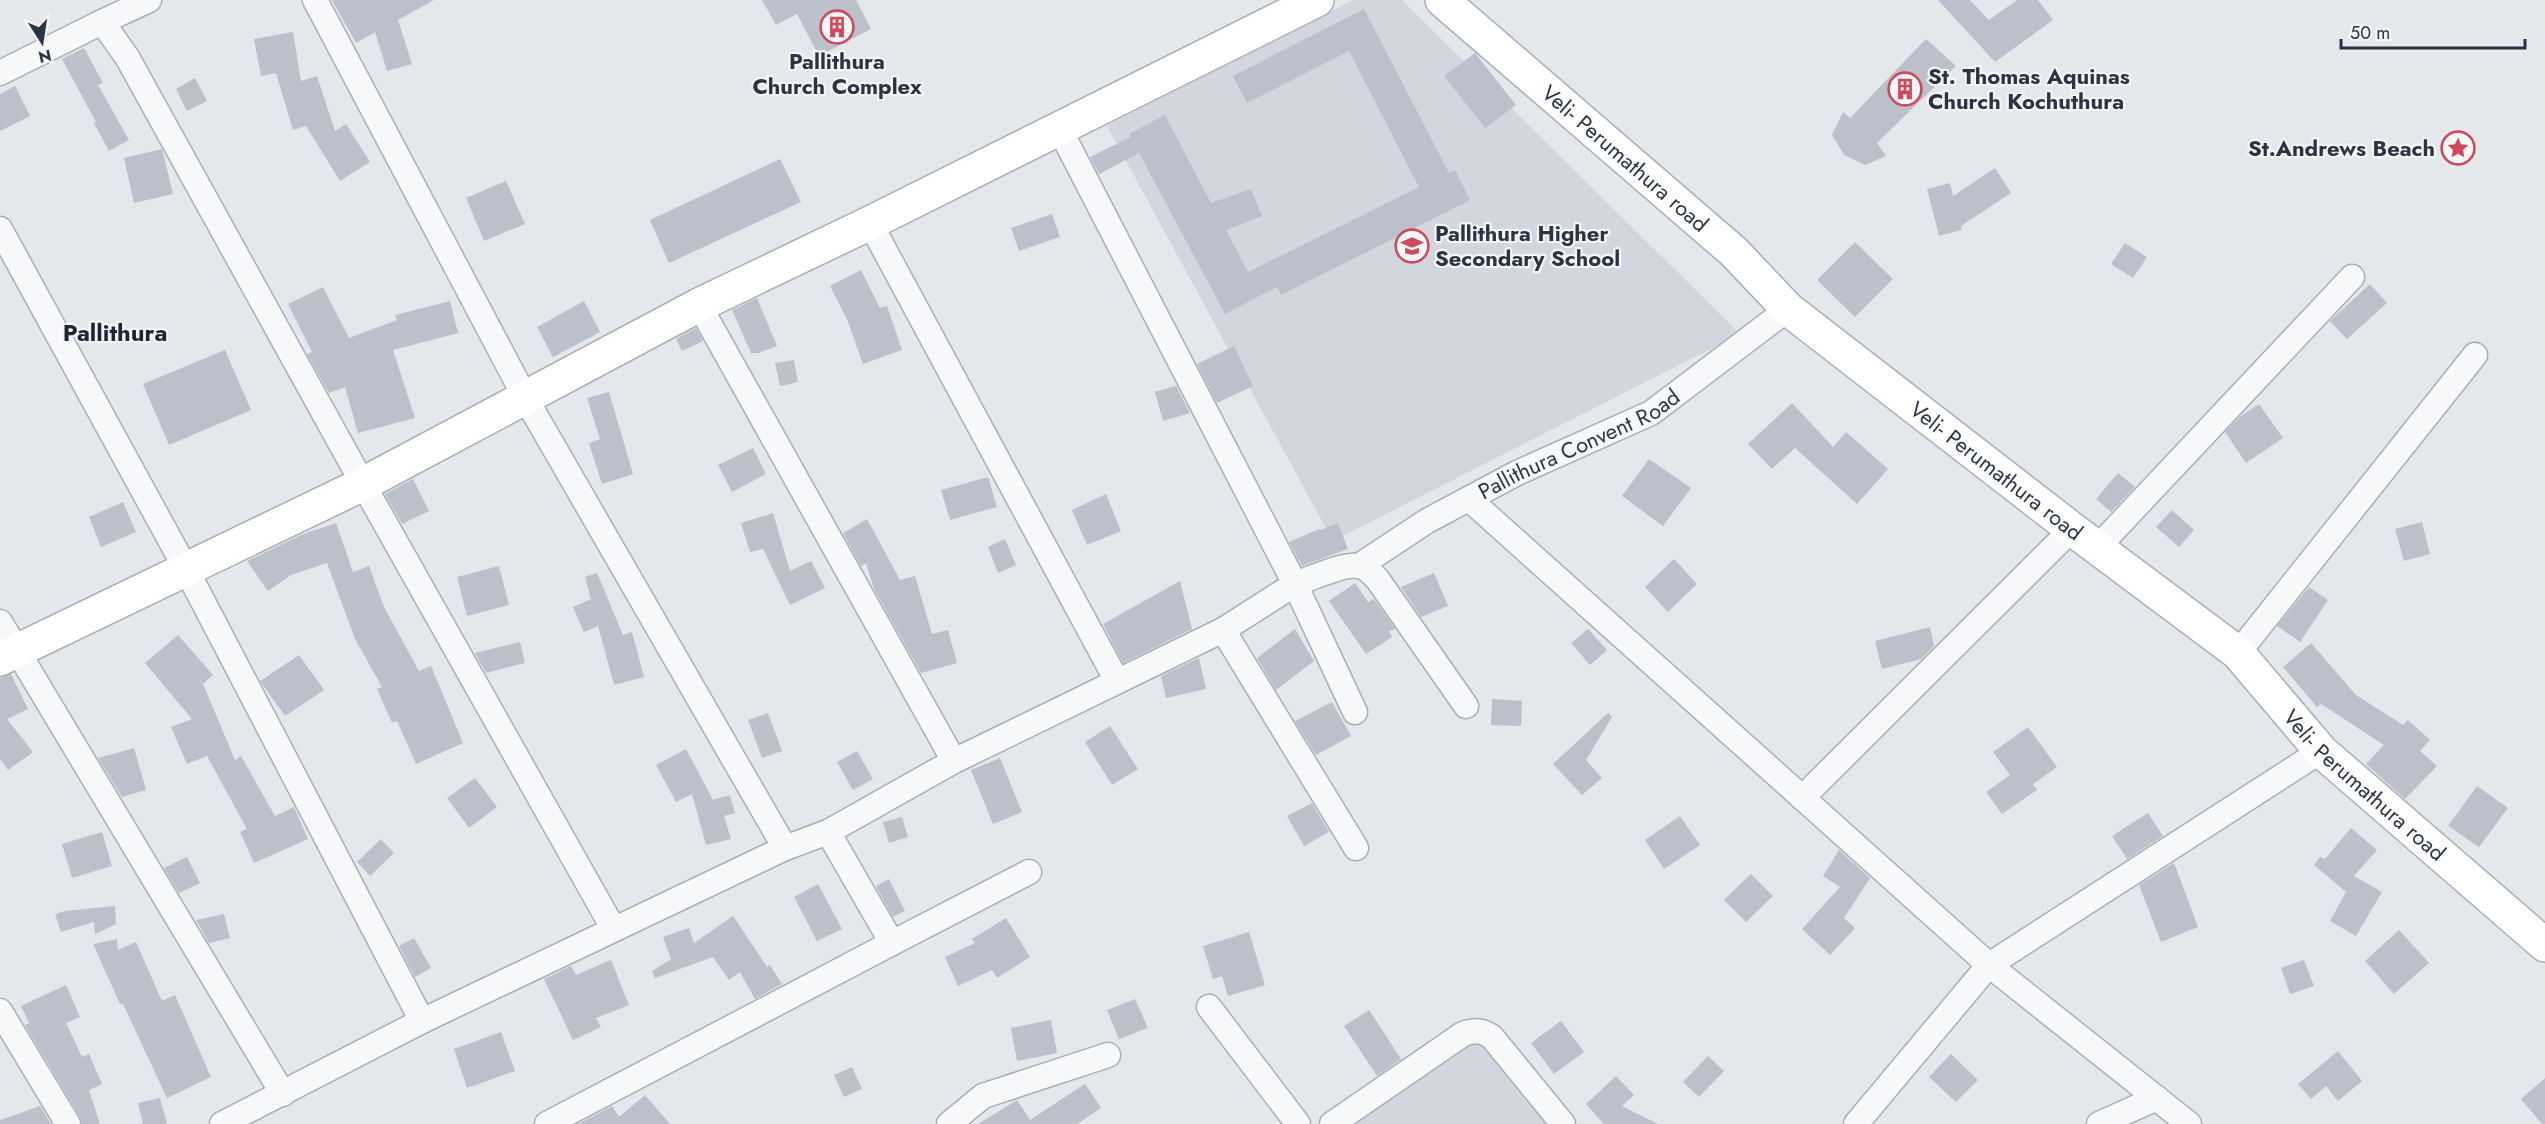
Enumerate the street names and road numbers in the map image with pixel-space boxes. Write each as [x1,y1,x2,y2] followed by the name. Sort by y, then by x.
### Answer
[1535,77,1716,239] street label: Veli- Perumathura road
[1472,381,1686,507] street label: Pallithura Convent Road
[1903,393,2090,548] street label: Veli- Perumathura road
[2276,702,2453,868] street label: Veli- Perumathura road

